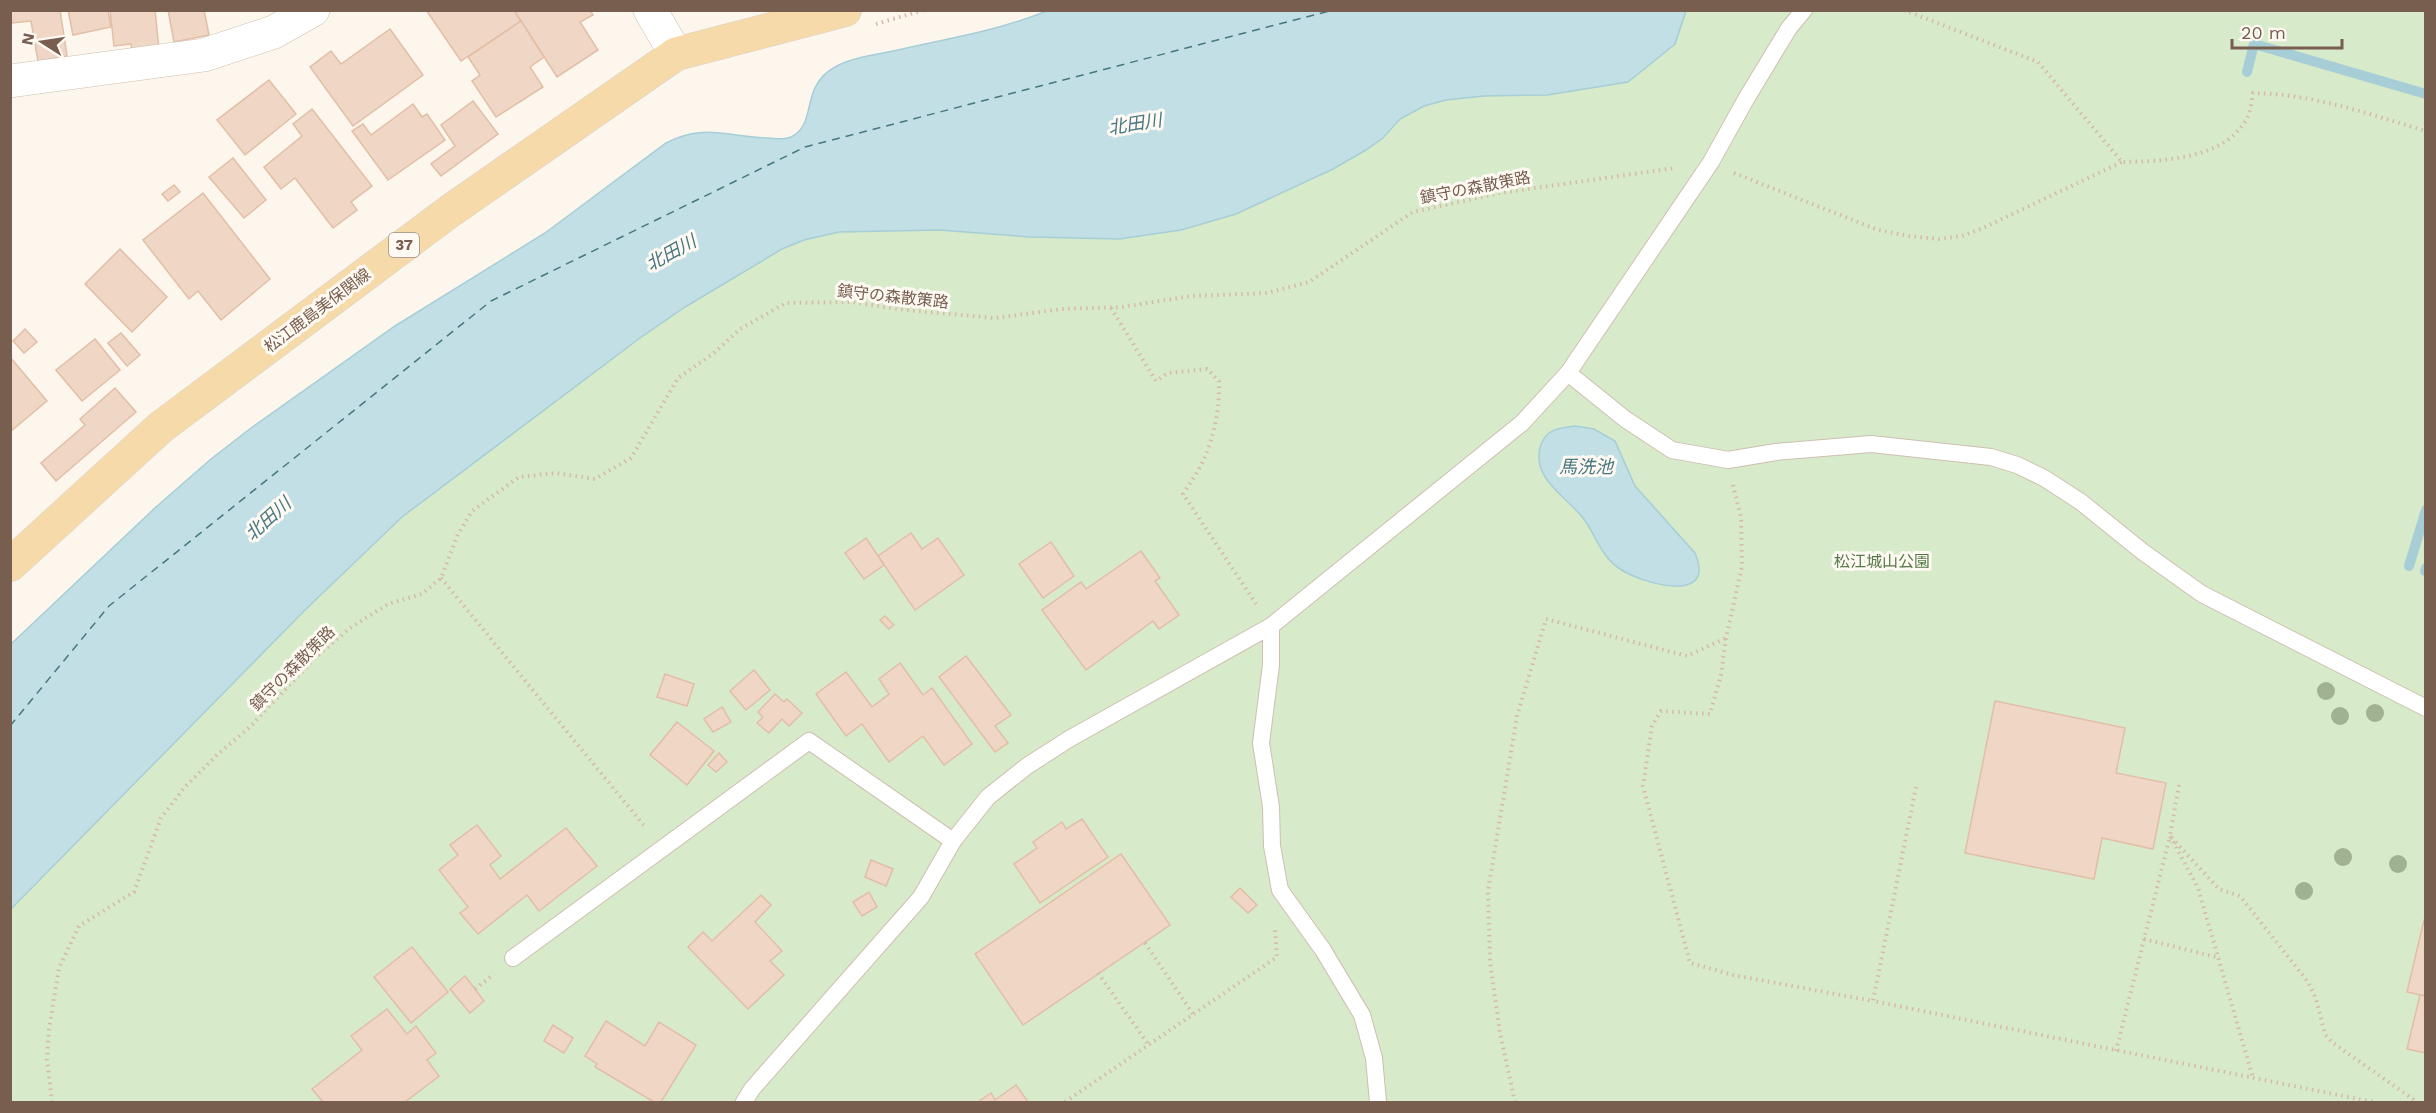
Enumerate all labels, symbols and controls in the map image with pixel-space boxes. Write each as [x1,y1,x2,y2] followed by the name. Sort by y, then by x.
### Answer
[12,12,72,72] north arrow
[2232,12,2342,50] scale bar
[2241,22,2286,43] text: 20 m
[17,31,38,47] text: N
[1107,109,1165,138] water label: 北田川
[1418,167,1532,208] street label: 鎮守の森散策路
[642,229,701,275] water label: 北田川
[389,233,419,257] road number: 37
[260,264,374,357] street label: 松江鹿島美保関線
[836,281,950,312] street label: 鎮守の森散策路
[1559,456,1615,477] water label: 馬洗池
[241,491,296,544] water label: 北田川
[1834,552,1930,571] park label: 松江城山公園
[246,622,339,715] street label: 鎮守の森散策路

